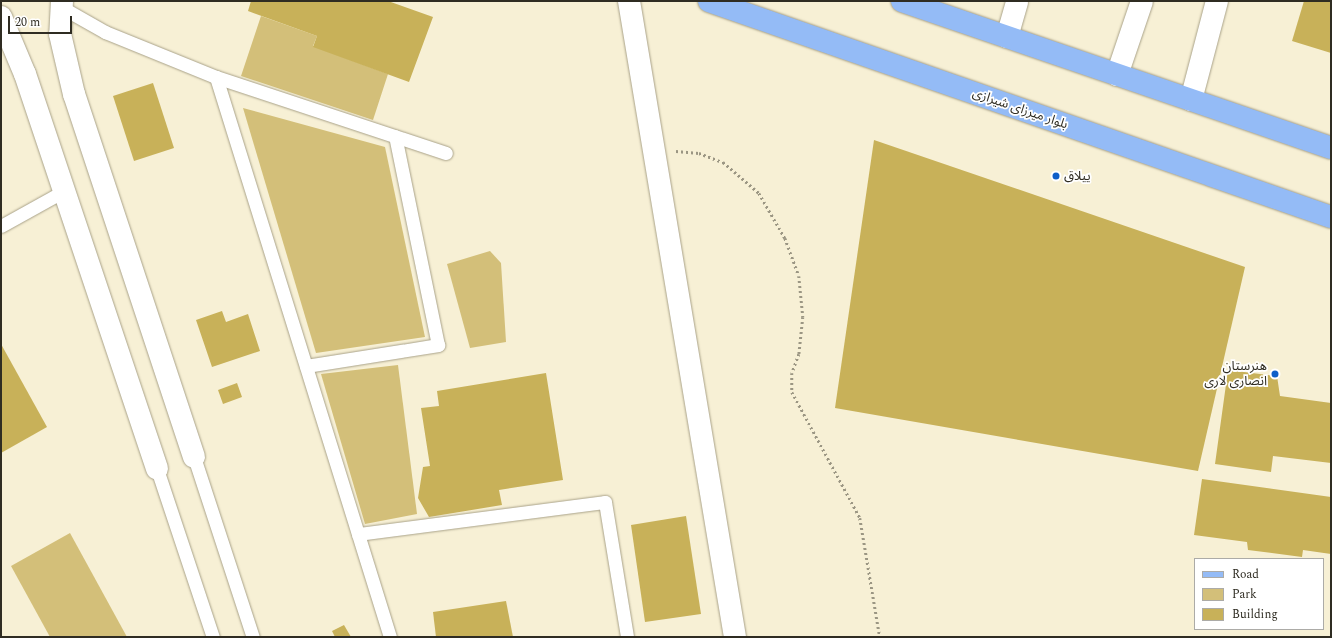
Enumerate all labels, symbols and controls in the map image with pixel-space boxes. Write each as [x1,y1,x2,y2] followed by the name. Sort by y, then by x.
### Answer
[10,8,74,34] scale bar
[15,13,40,32] text: 20 m
[970,85,1070,133] street label: بلوار میرزای شیرازی
[1064,168,1091,184] place label: ییلاق
[1051,171,1061,181] marker: ییلاق
[1204,359,1267,390] place label: هنرستان انصاری لاری
[1270,369,1280,379] marker: هنرستان انصاری لاری
[1194,558,1324,630] legend
[1232,565,1259,584] text: Road
[1232,585,1257,604] text: Park
[1232,605,1278,624] text: Building

